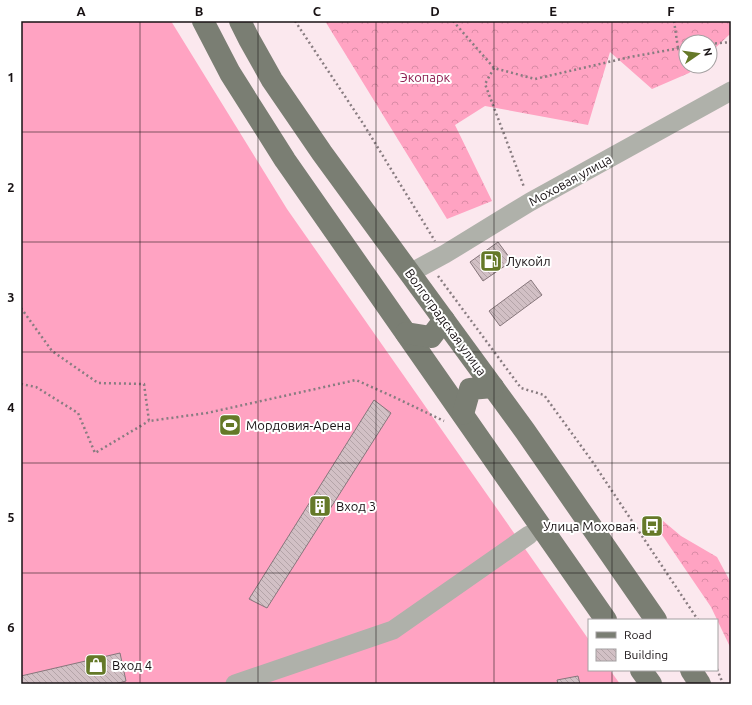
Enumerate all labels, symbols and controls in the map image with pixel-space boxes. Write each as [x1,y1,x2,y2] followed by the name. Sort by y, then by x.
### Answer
[76,4,86,18] text: A
[195,4,204,18] text: B
[313,4,322,18] text: C
[430,4,440,18] text: D
[549,4,557,18] text: E
[667,4,675,18] text: F
[678,34,718,74] north arrow
[701,46,715,57] text: N
[7,70,15,84] text: 1
[400,70,451,84] park label: Экопарк
[526,152,614,208] street label: Моховая улица
[7,180,15,194] text: 2
[478,248,504,274] fuel station icon: Лукойл
[506,254,551,268] place label: Лукойл
[403,266,489,378] street label: Волгоградская улица
[7,290,15,304] text: 3
[7,400,15,414] text: 4
[217,412,243,438] sports icon: Мордовия-Арена
[246,418,351,432] place label: Мордовия-Арена
[307,493,333,519] building icon: Вход 3
[336,499,376,513] place label: Вход 3
[7,510,15,524] text: 5
[639,513,665,539] bus stop icon: Улица Моховая
[543,519,636,533] place label: Улица Моховая
[588,619,718,671] legend
[7,620,15,634] text: 6
[624,628,652,641] text: Road
[624,648,668,661] text: Building
[83,652,109,678] shop icon: Вход 4
[112,658,152,672] place label: Вход 4

